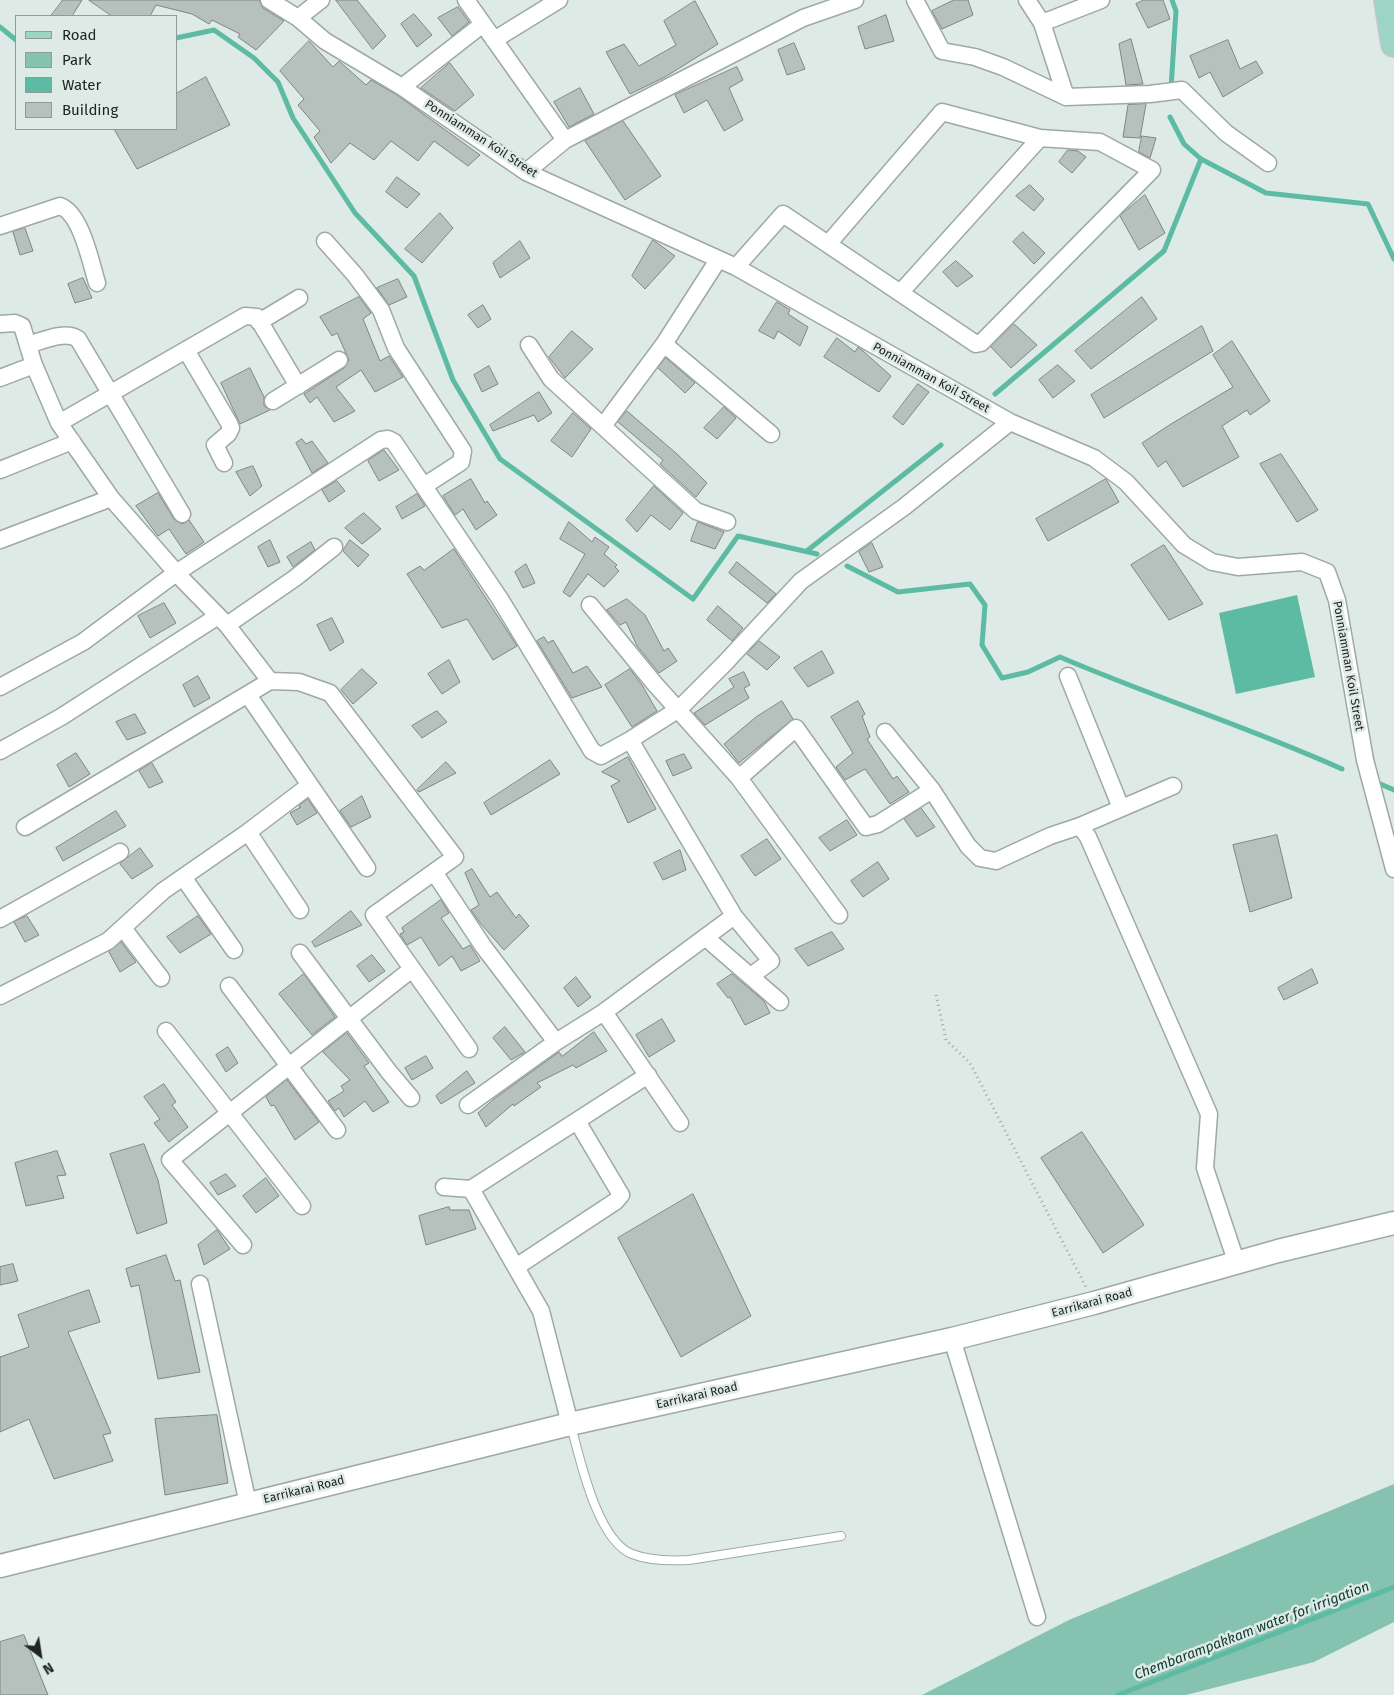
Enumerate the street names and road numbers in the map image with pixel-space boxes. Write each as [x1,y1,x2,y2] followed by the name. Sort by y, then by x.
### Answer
[422,97,540,181] street label: Ponniamman Koil Street
[870,340,992,416] street label: Ponniamman Koil Street
[1329,600,1367,732] street label: Ponniamman Koil Street
[1050,1285,1134,1321] street label: Earrikarai Road
[655,1380,739,1412] street label: Earrikarai Road
[262,1473,346,1507] street label: Earrikarai Road

